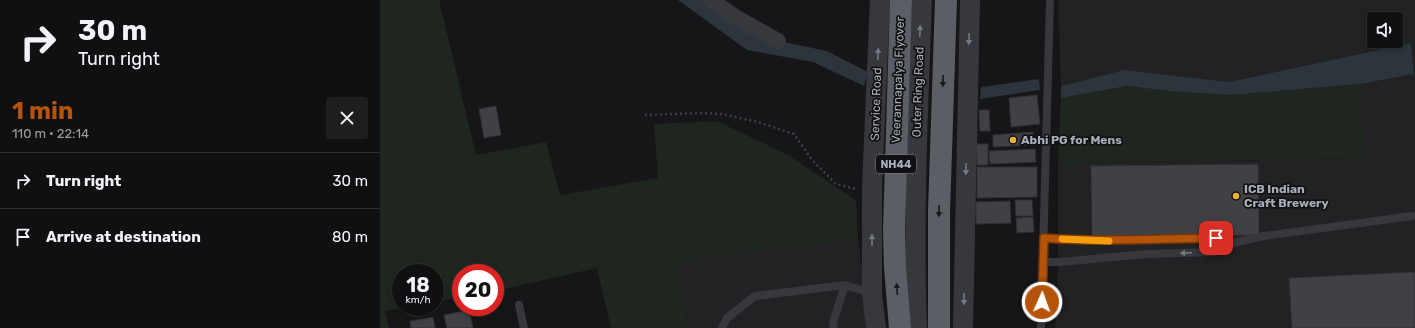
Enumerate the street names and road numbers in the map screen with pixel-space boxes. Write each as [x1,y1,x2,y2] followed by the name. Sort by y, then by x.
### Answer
[889,16,907,143] street label: Veerannapalya Flyover
[909,46,927,138] street label: Outer Ring Road
[868,67,884,141] street label: Service Road
[876,155,916,173] road number: NH44

